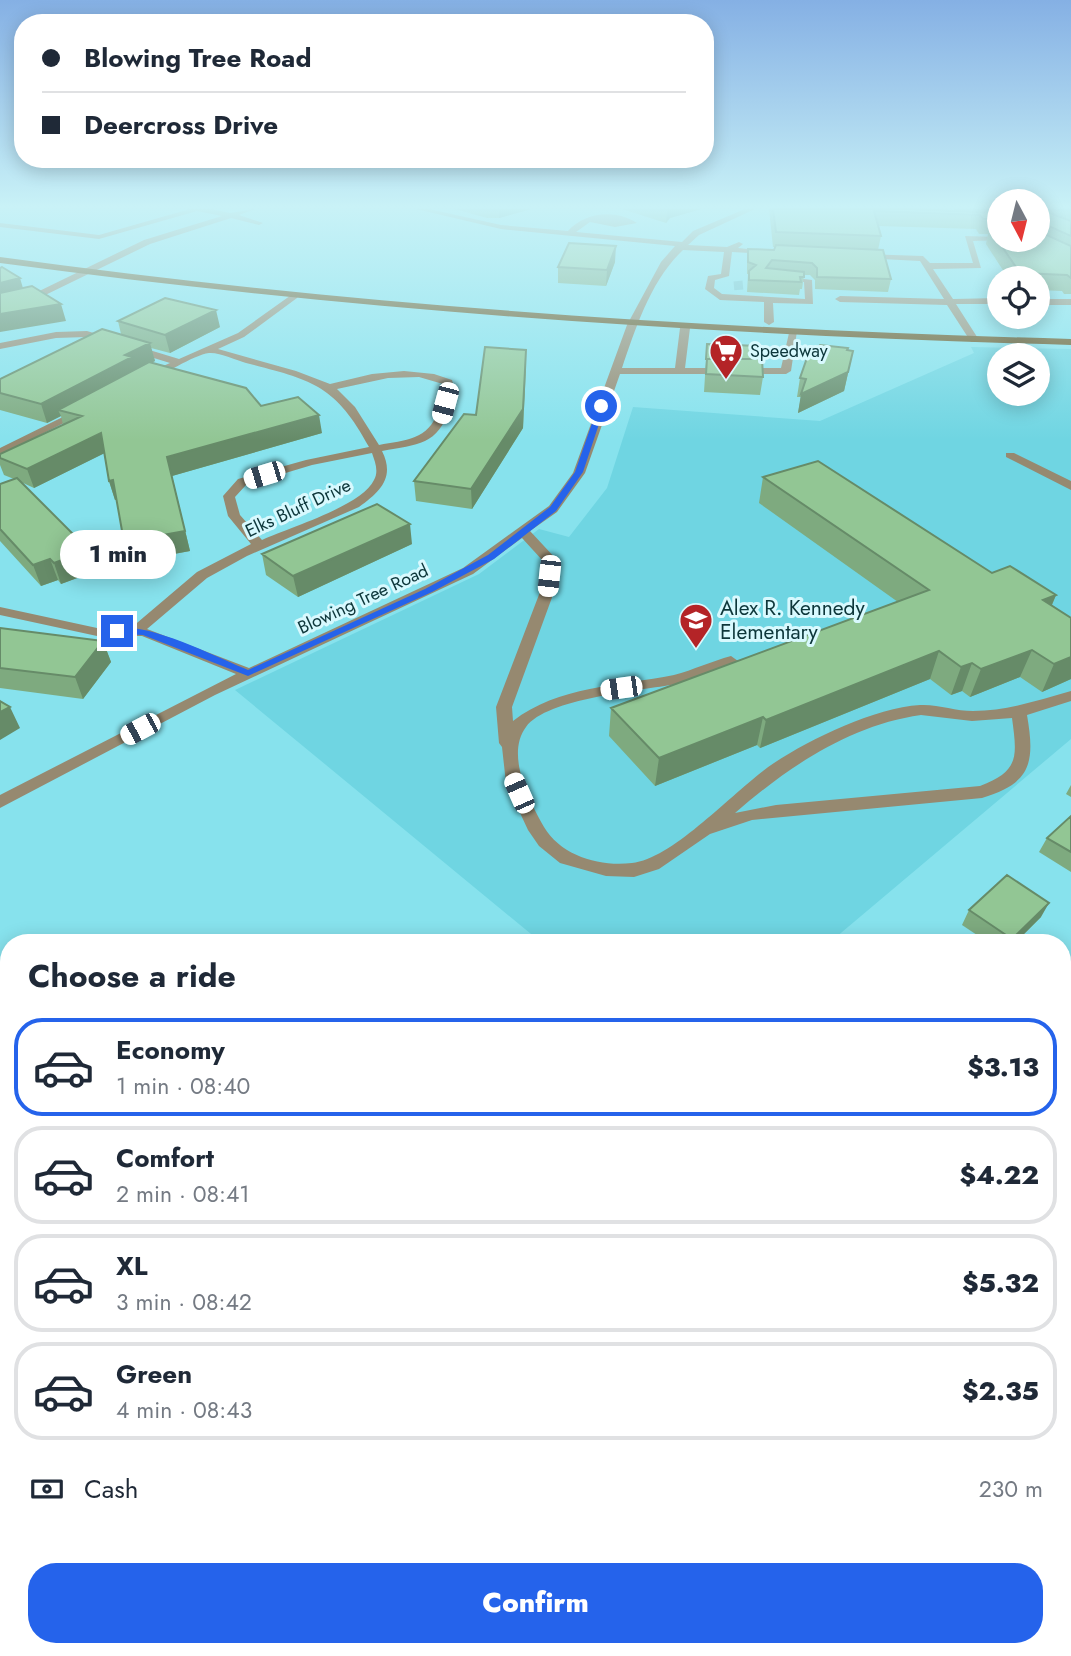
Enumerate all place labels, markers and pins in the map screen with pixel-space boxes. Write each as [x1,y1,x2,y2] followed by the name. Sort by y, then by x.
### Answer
[707,332,745,381] supermarket icon: Speedway
[750,338,828,364] place label: Speedway
[720,593,866,647] place label: Alex R. Kennedy Elementary
[677,601,715,650] school or university icon: Alex R. Kennedy Elementary

